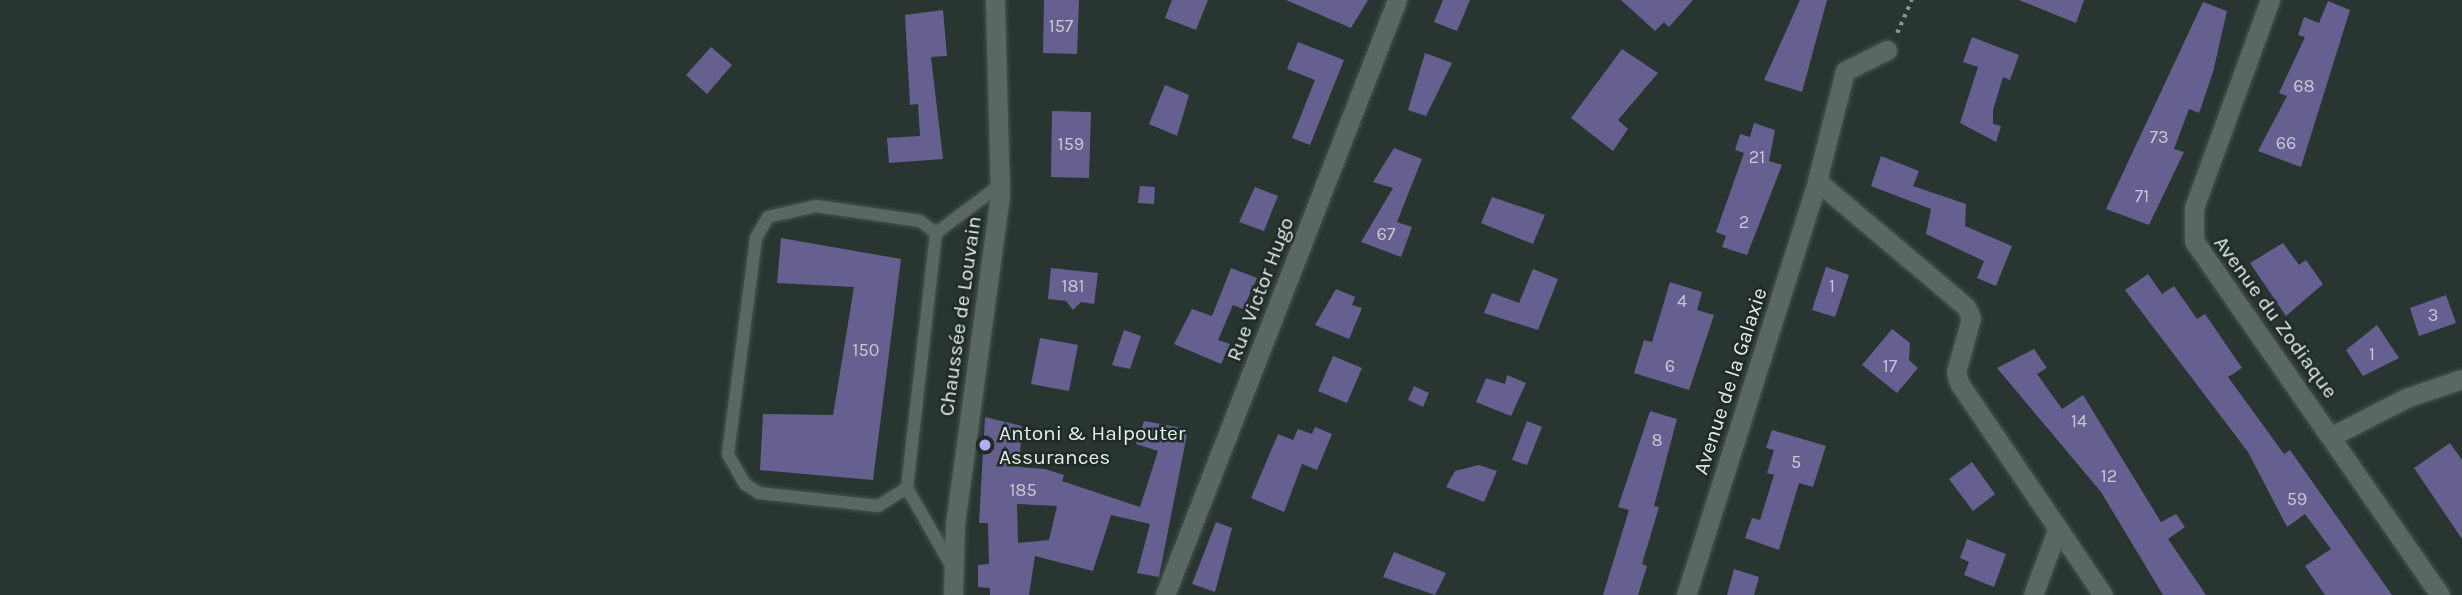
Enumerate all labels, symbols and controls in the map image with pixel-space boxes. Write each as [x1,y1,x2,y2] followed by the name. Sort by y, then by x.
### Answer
[1049,15,1073,37] house number: 157
[2293,75,2315,97] house number: 68
[2149,126,2169,148] house number: 73
[2276,132,2296,154] house number: 66
[1058,133,1084,155] house number: 159
[1749,146,1765,168] house number: 21
[2135,185,2149,207] house number: 71
[1739,211,1749,233] house number: 2
[1221,213,1299,365] street label: Rue Victor Hugo
[933,214,987,418] street label: Chaussée de Louvain
[1377,223,1395,245] house number: 67
[2209,231,2343,403] street label: Avenue du Zodiaque
[1062,275,1084,297] house number: 181
[1829,275,1835,297] house number: 1
[1688,284,1772,478] street label: Avenue de la Galaxie
[1677,290,1687,312] house number: 4
[2428,304,2438,326] house number: 3
[853,339,879,361] house number: 150
[2369,343,2375,365] house number: 1
[1665,355,1675,377] house number: 6
[1883,355,1897,377] house number: 17
[2071,410,2087,432] house number: 14
[999,420,1185,470] place label: Antoni & Halpouter Assurances
[1651,429,1663,451] house number: 8
[977,437,993,453] marker: Antoni & Halpouter Assurances
[1791,451,1801,473] house number: 5
[2101,465,2117,487] house number: 12
[1009,479,1037,501] house number: 185
[2287,488,2307,510] house number: 59

